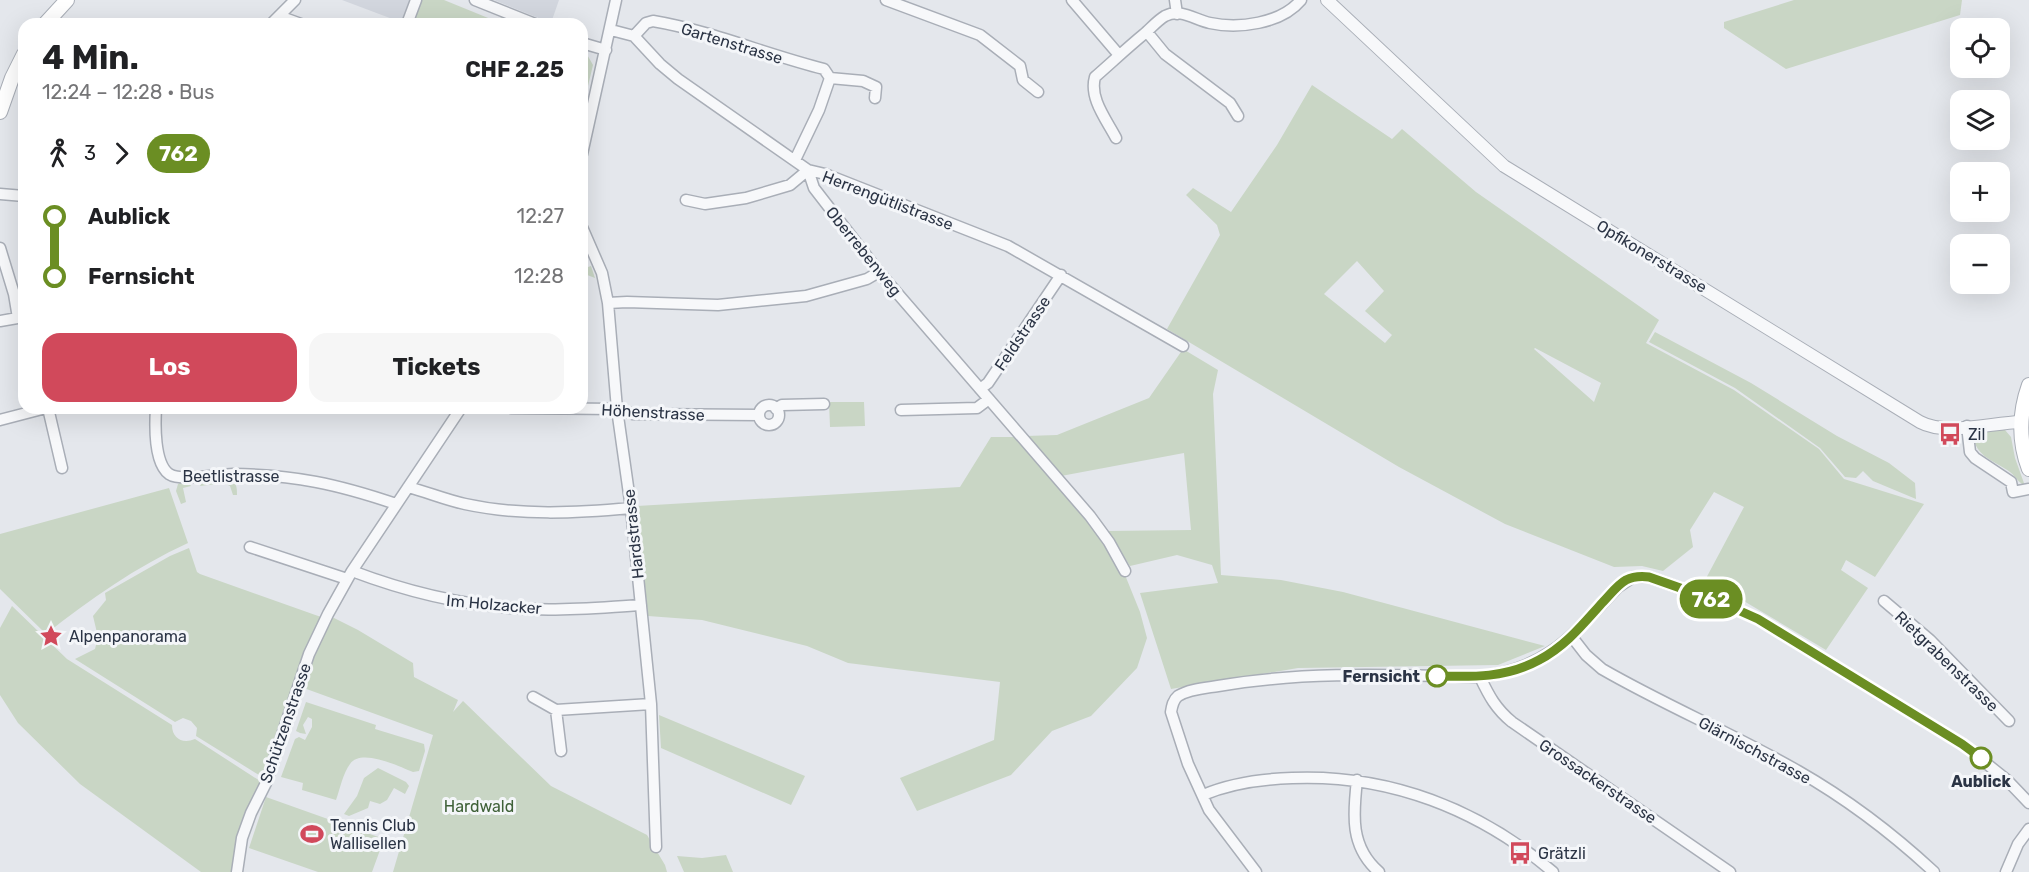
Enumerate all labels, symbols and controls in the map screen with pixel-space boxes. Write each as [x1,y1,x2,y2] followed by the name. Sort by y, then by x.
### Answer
[1950,18,2010,294] map controls
[1950,18,2010,78] button: locate
[679,19,785,68] street label: Gartenstrasse
[42,38,139,77] text: 4 Min.
[465,56,564,83] text: CHF 2.25
[42,80,215,104] text: 12:24 – 12:28 · Bus
[1950,90,2010,150] button: layers
[42,137,75,170] icon: walk
[105,137,138,170] icon: forward
[84,141,96,165] text: 3
[159,141,198,166] text: 762
[1950,162,2010,222] button: +
[820,167,956,234] street label: Herrengütlistrasse
[88,203,170,230] text: Aublick
[822,203,905,300] street label: Oberrebenweg
[517,204,564,228] text: 12:27
[1593,216,1710,297] street label: Opfikonerstrasse
[1950,234,2010,294] button: −
[88,263,194,290] text: Fernsicht
[514,264,564,288] text: 12:28
[990,292,1054,374] street label: Feldstrasse
[42,333,297,402] button: Los
[309,333,564,402] button: Tickets
[601,400,705,425] street label: Höhenstrasse
[1937,421,1963,447] bus stop icon: Zil
[1968,425,1985,444] place label: Zil
[182,467,280,486] street label: Beetlistrasse
[619,488,648,580] street label: Hardstrasse
[1676,580,1746,618] line badge: 762
[1692,587,1730,612] text: 762
[445,591,542,618] street label: Im Holzacker
[1891,607,2002,716] street label: Rietgrabenstrasse
[38,623,64,649] place icon: Alpenpanorama
[69,627,187,646] place label: Alpenpanorama
[256,661,315,786] street label: Schützenstrasse
[1426,665,1448,687] marker: Fernsicht
[1343,667,1421,686] place label: Fernsicht
[1695,713,1814,788] street label: Glärnischstrasse
[1535,735,1660,828] street label: Grossackerstrasse
[1970,747,1992,769] marker: Aublick
[1951,772,2011,791] place label: Aublick
[444,797,514,816] park label: Hardwald
[330,816,416,853] place label: Tennis Club Wallisellen
[299,821,325,847] sports icon: Tennis Club Wallisellen
[1507,840,1533,866] bus stop icon: Grätzli
[1538,844,1586,863] place label: Grätzli

